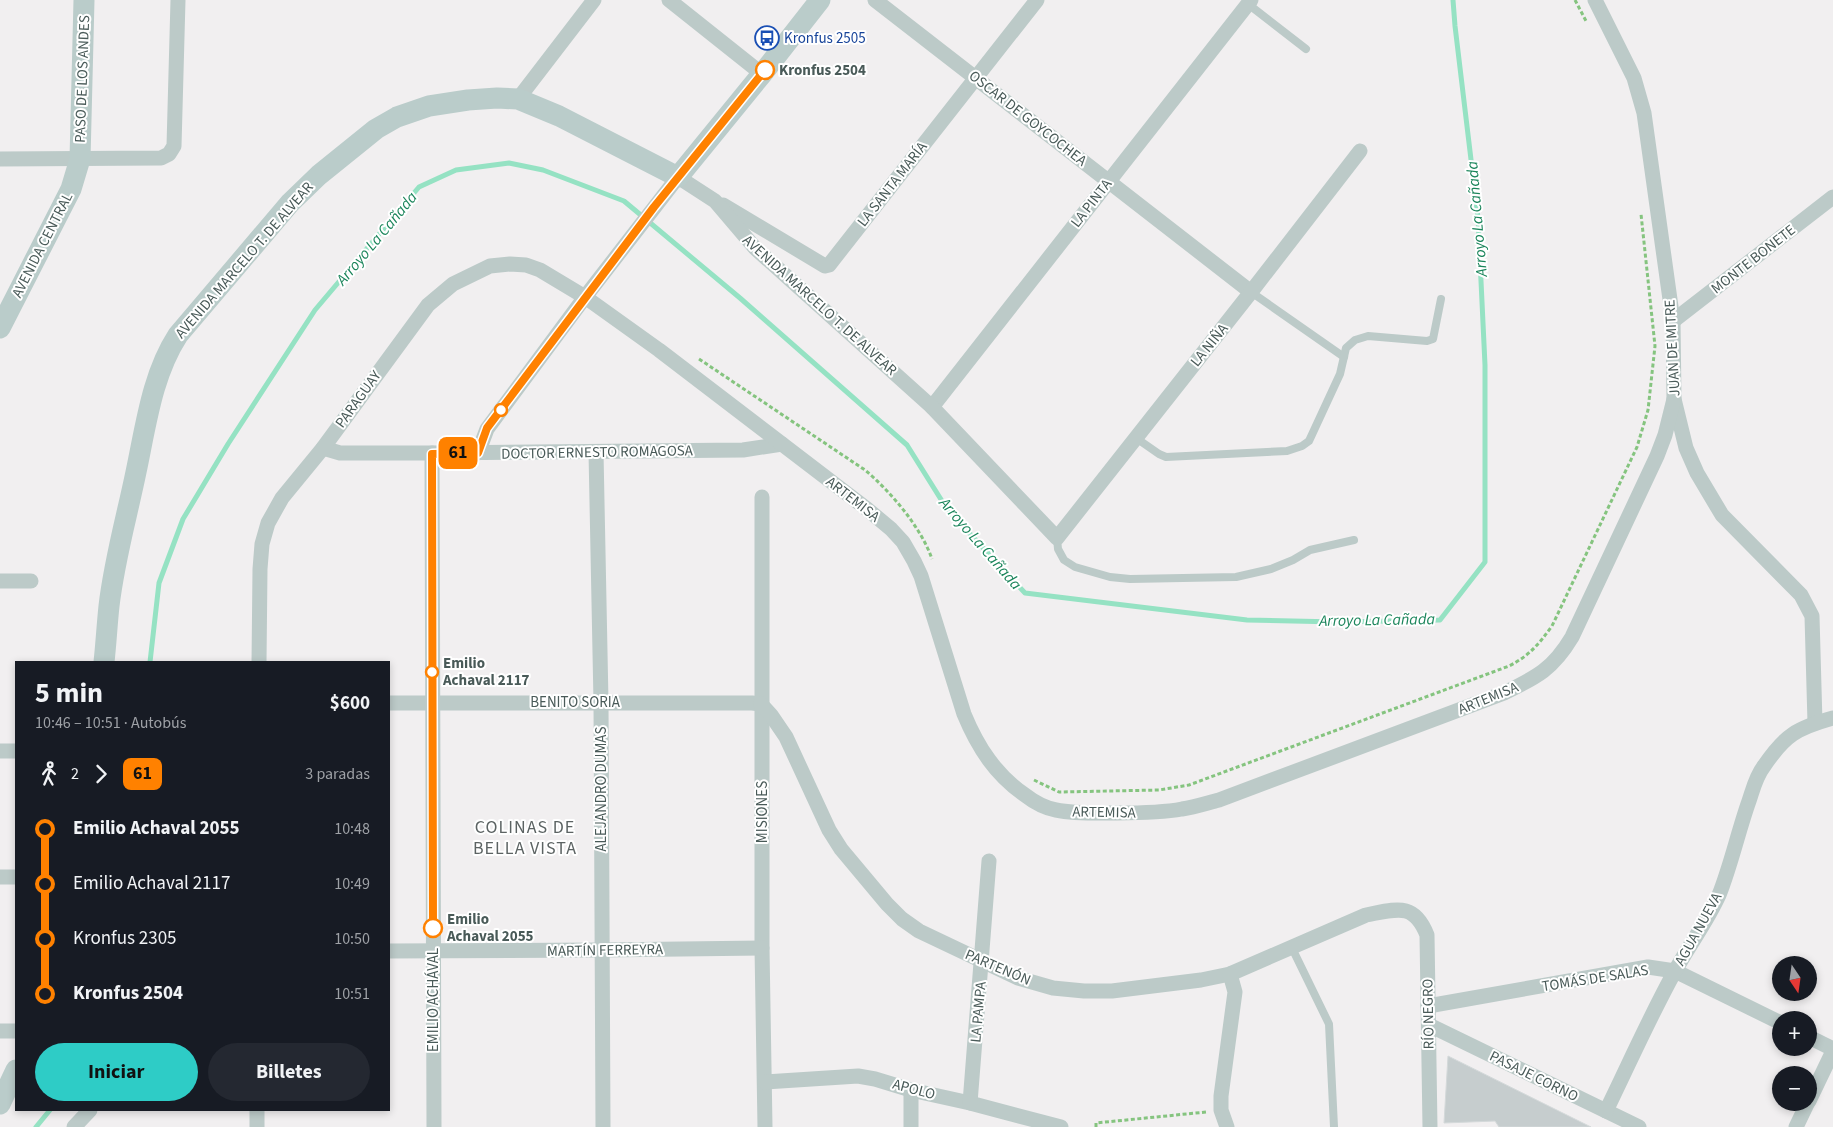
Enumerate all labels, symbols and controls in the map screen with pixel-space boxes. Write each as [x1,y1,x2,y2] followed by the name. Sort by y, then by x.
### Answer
[70,15,95,143] street label: PASO DE LOS ANDES
[754,25,780,51] bus stop icon: Kronfus 2505
[784,28,866,49] place label: Kronfus 2505
[755,60,775,80] marker: Kronfus 2504
[779,60,866,81] place label: Kronfus 2504
[964,66,1092,172] street label: OSCAR DE GOYCOCHEA
[853,137,933,231] street label: LA SANTA MARÍA
[1461,160,1493,279] water label: Arroyo La Cañada
[1066,174,1117,232] street label: LA PINTA
[170,177,319,343] street label: AVENIDA MARCELO T. DE ALVEAR
[330,187,423,291] water label: Arroyo La Cañada
[7,189,78,301] street label: AVENIDA CENTRAL
[1707,220,1800,299] street label: MONTE BONETE
[738,230,902,381] street label: AVENIDA MARCELO T. DE ALVEAR
[1659,299,1686,397] street label: JUAN DE MITRE
[1186,319,1234,371] street label: LA NIÑA
[330,366,387,432] street label: PARAGUAY
[494,403,508,417] unlabelled marker
[436,437,480,469] line badge: 61
[448,440,468,465] text: 61
[501,440,694,465] street label: DOCTOR ERNESTO ROMAGOSA
[821,472,885,528] street label: ARTEMISA
[933,492,1027,595] water label: Arroyo La Cañada
[1318,608,1436,632] water label: Arroyo La Cañada
[442,653,530,691] place label: Emilio Achaval 2117
[425,665,439,679] marker: Emilio Achaval 2117
[35,673,103,713] text: 5 min
[1455,677,1522,720] street label: ARTEMISA
[330,690,370,717] text: $600
[530,692,621,713] street label: BENITO SORIA
[35,712,186,734] text: 10:46 – 10:51 · Autobús
[591,726,612,852] street label: ALEJANDRO DUMAS
[35,760,63,788] icon: walk
[87,760,115,788] icon: forward
[133,761,152,786] text: 61
[71,763,79,785] text: 2
[305,763,370,785] text: 3 paradas
[752,781,773,843] street label: MISIONES
[1072,801,1137,824] street label: ARTEMISA
[73,815,240,842] text: Emilio Achaval 2055
[473,815,577,861] district label: COLINAS DE BELLA VISTA
[334,818,370,840] text: 10:48
[73,870,230,897] text: Emilio Achaval 2117
[334,873,370,895] text: 10:49
[1670,888,1728,970] street label: AGUA NUEVA
[446,909,534,947] place label: Emilio Achaval 2055
[423,918,443,938] marker: Emilio Achaval 2055
[73,925,177,952] text: Kronfus 2305
[334,928,370,950] text: 10:50
[547,939,664,962] street label: MARTÍN FERREYRA
[962,944,1034,991] street label: PARTENÓN
[423,948,444,1052] street label: EMILIO ACHÁVAL
[1772,956,1818,1001] north arrow
[1772,956,1817,1111] map controls
[1540,960,1650,997] street label: TOMÁS DE SALAS
[1417,978,1440,1050] street label: RÍO NEGRO
[73,980,183,1007] text: Kronfus 2504
[965,980,992,1043] street label: LA PAMPA
[334,983,370,1005] text: 10:51
[1772,1011,1817,1056] button: +
[35,1043,198,1101] button: Iniciar
[208,1043,370,1101] button: Billetes
[1486,1046,1582,1107] street label: PASAJE CORNO
[1772,1066,1817,1111] button: −
[890,1074,938,1105] street label: APOLO

